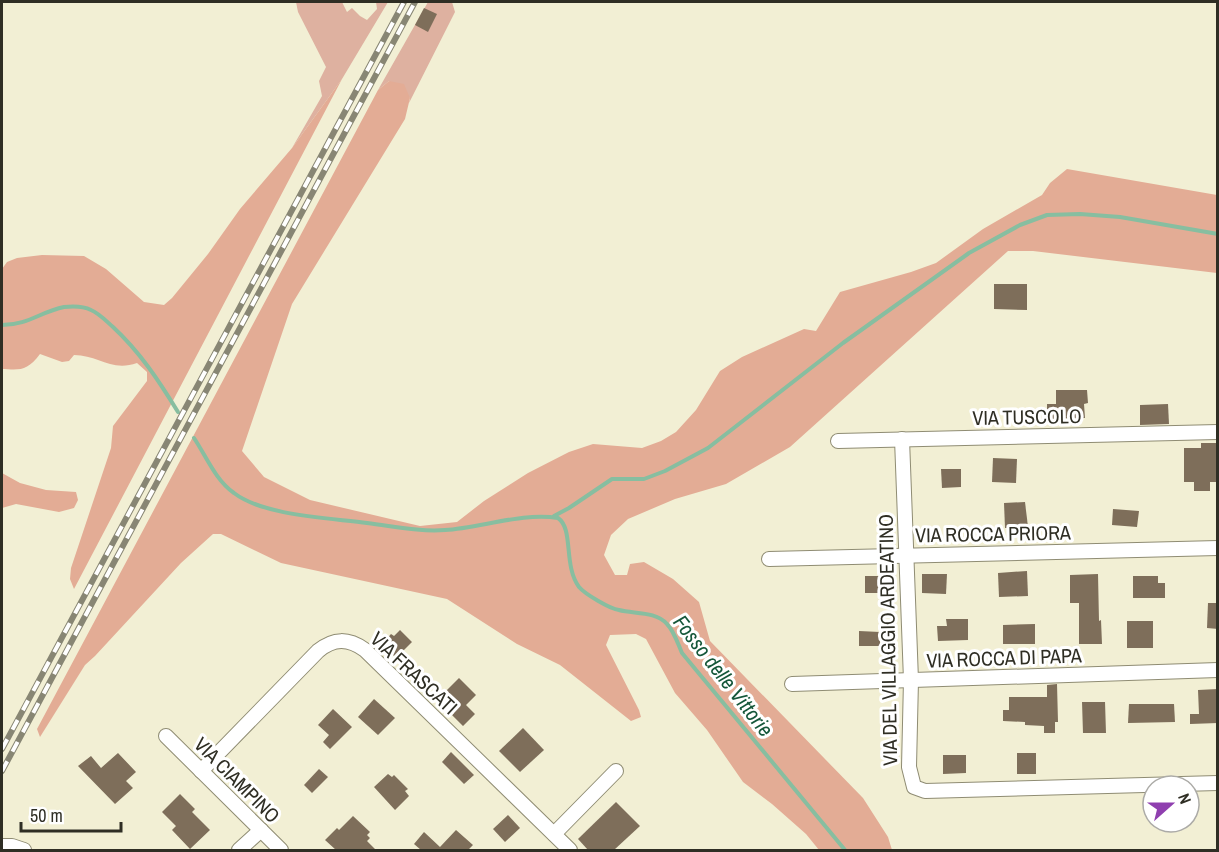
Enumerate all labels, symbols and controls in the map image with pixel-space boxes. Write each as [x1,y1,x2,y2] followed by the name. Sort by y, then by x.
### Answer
[972,402,1082,431] street label: VIA TUSCOLO
[872,514,903,766] street label: VIA DEL VILLAGGIO ARDEATINO
[915,519,1071,548] street label: VIA ROCCA PRIORA
[667,609,780,743] water label: Fosso delle Vittorie
[365,625,464,720] street label: VIA FRASCATI
[926,641,1082,674] street label: VIA ROCCA DI PAPA
[188,731,286,829] street label: VIA CIAMPINO
[1141,774,1201,834] north arrow
[1173,790,1197,807] text: N
[21,795,122,833] scale bar
[30,803,63,828] text: 50 m

